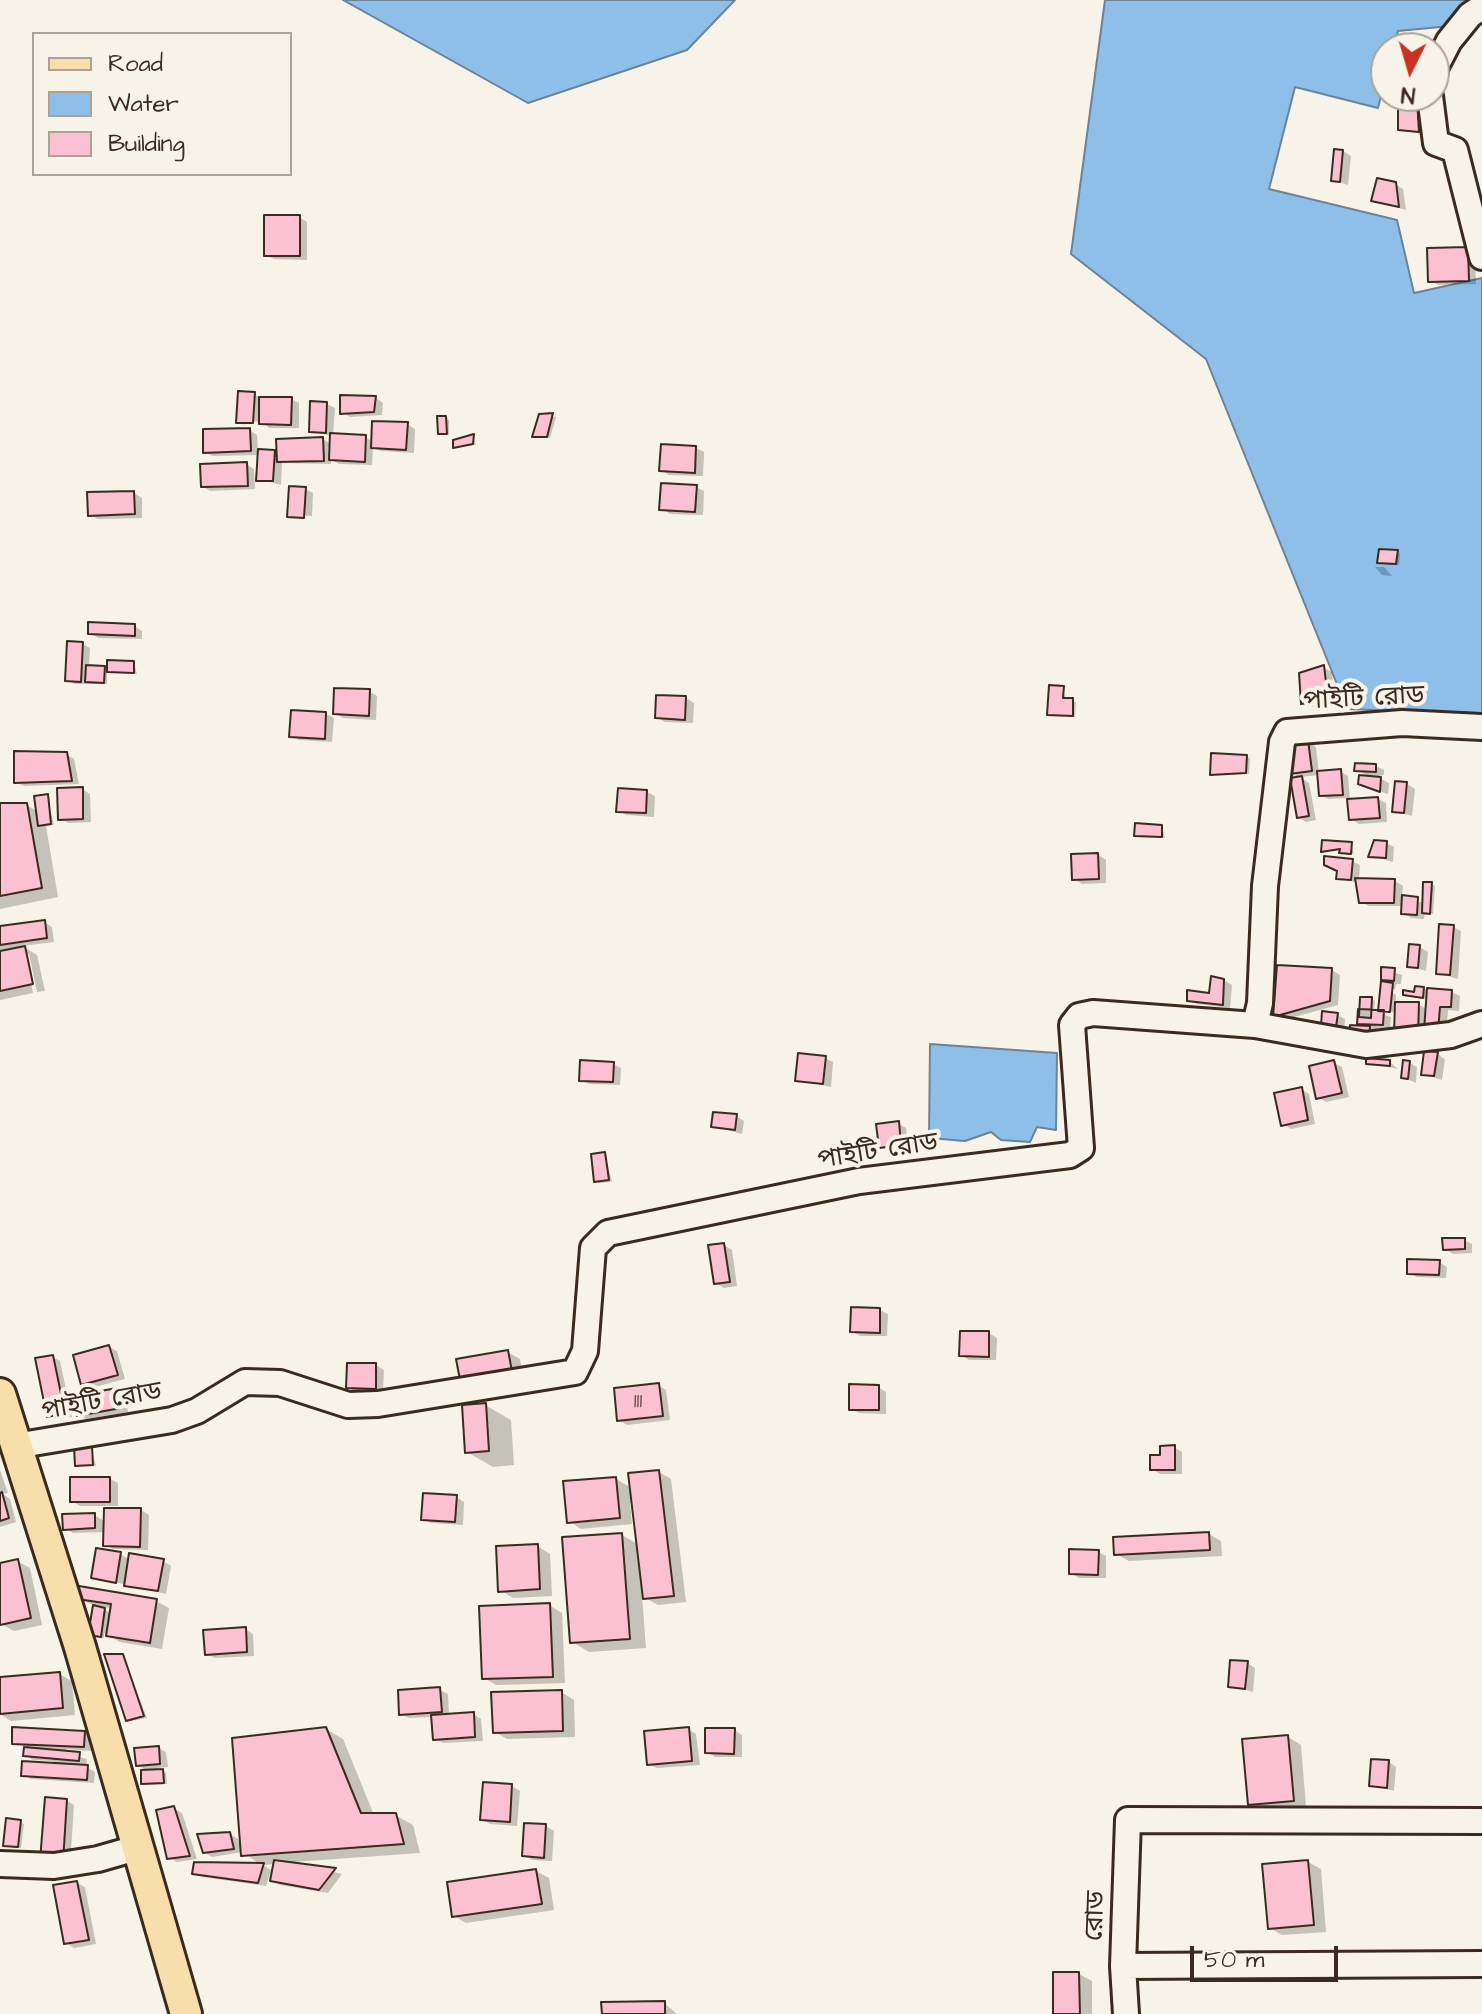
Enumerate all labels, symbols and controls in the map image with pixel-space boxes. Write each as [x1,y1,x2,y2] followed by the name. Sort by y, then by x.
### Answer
[32,32,292,176] legend
[1370,32,1450,112] north arrow
[108,47,163,81] text: Road
[1400,78,1416,110] text: N
[108,87,179,121] text: Water
[108,127,185,161] text: Building
[1303,681,1425,719] street label: পাইটি রোড
[816,1128,940,1178] street label: পাইটি রোড
[40,1377,164,1429] street label: পাইটি রোড
[634,1389,642,1415] house number: 111
[1081,1890,1113,1942] street label: রোড
[1194,1930,1342,1980] scale bar
[1204,1943,1264,1977] text: 50 m

